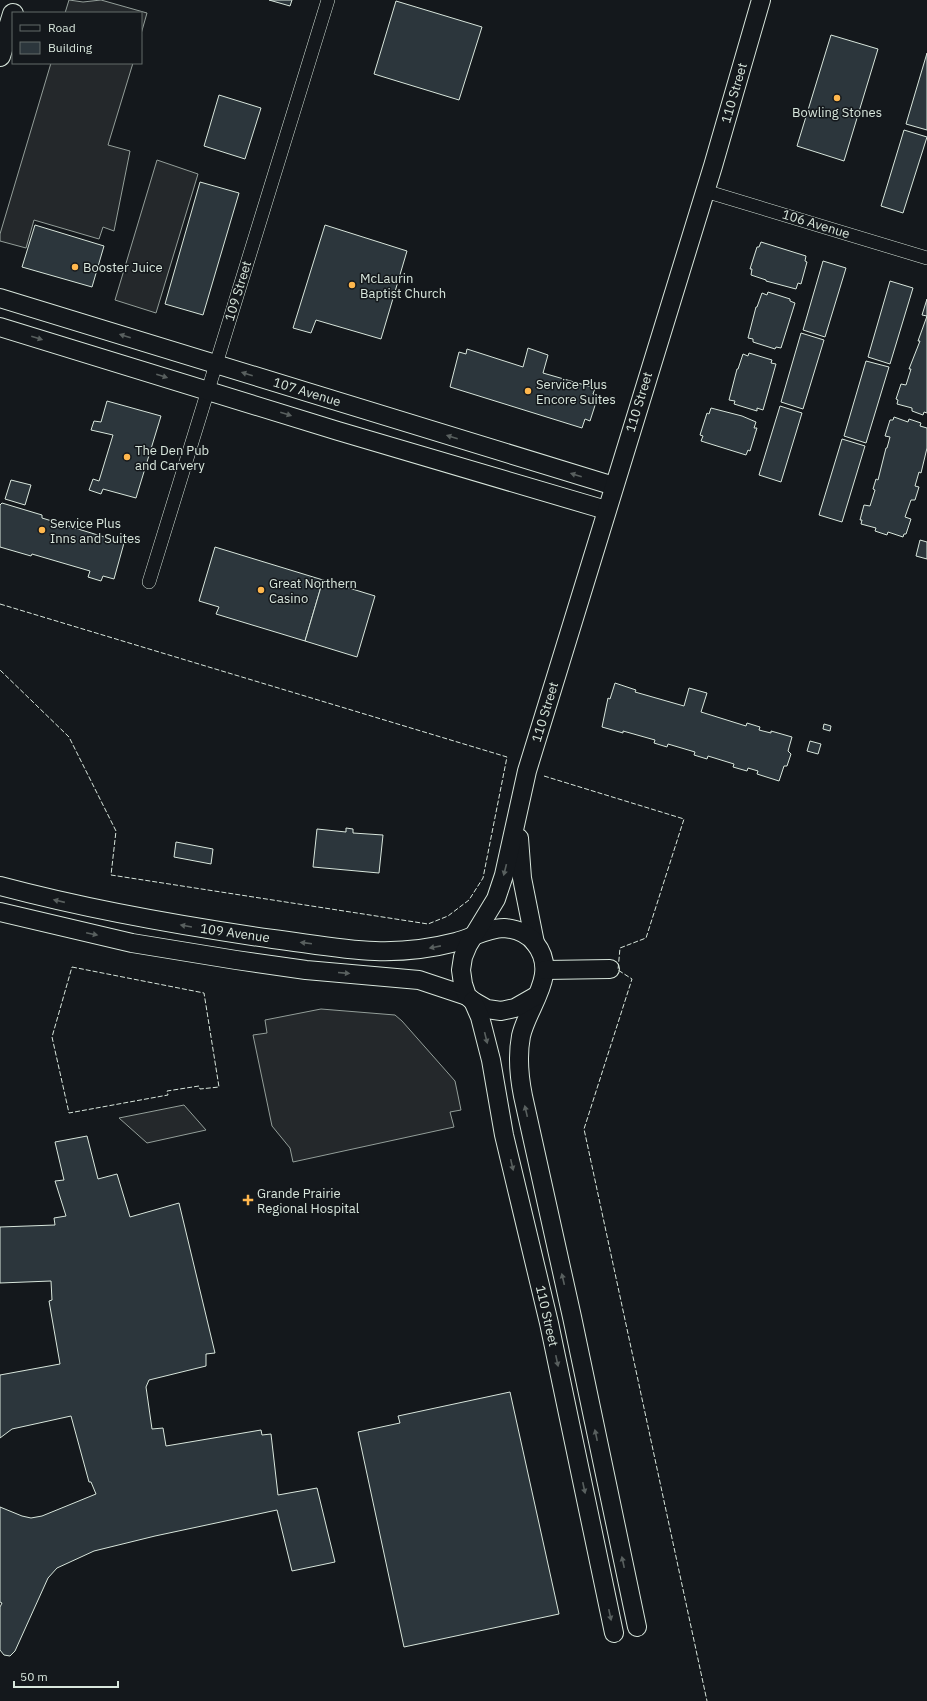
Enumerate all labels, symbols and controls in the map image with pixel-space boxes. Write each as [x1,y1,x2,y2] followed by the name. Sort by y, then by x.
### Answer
[12,12,142,64] legend
[48,20,76,35] text: Road
[48,40,93,55] text: Building
[717,61,751,125] street label: 110 Street
[832,93,842,103] marker: Bowling Stones
[792,104,882,121] place label: Bowling Stones
[780,206,852,242] street label: 106 Avenue
[83,259,163,276] place label: Booster Juice
[221,259,255,323] street label: 109 Street
[70,262,80,272] marker: Booster Juice
[360,270,446,302] place label: McLaurin Baptist Church
[347,280,357,290] marker: McLaurin Baptist Church
[118,333,130,339] one-way arrow
[32,335,44,341] one-way arrow
[622,370,656,434] street label: 110 Street
[241,371,253,377] one-way arrow
[156,373,168,379] one-way arrow
[271,374,343,410] street label: 107 Avenue
[536,376,616,408] place label: Service Plus Encore Suites
[523,386,533,396] marker: Service Plus Encore Suites
[280,411,292,417] one-way arrow
[446,433,458,439] one-way arrow
[135,442,209,474] place label: The Den Pub and Carvery
[122,452,132,462] marker: The Den Pub and Carvery
[570,472,582,478] one-way arrow
[50,515,140,547] place label: Service Plus Inns and Suites
[37,525,47,535] marker: Service Plus Inns and Suites
[269,575,357,607] place label: Great Northern Casino
[256,585,266,595] marker: Great Northern Casino
[528,680,562,744] street label: 110 Street
[501,864,507,877] one-way arrow
[52,898,65,904] one-way arrow
[199,920,271,946] street label: 109 Avenue
[180,923,192,929] one-way arrow
[86,932,98,938] one-way arrow
[300,940,312,946] one-way arrow
[429,944,441,950] one-way arrow
[338,969,350,976] one-way arrow
[483,1032,489,1044] one-way arrow
[522,1105,528,1117] one-way arrow
[509,1159,515,1171] one-way arrow
[257,1185,360,1217] place label: Grande Prairie Regional Hospital
[242,1194,254,1206] marker: Grande Prairie Regional Hospital
[560,1273,566,1285] one-way arrow
[532,1284,562,1348] street label: 110 Street
[554,1355,560,1367] one-way arrow
[593,1428,599,1441] one-way arrow
[581,1482,587,1494] one-way arrow
[620,1556,626,1568] one-way arrow
[608,1609,614,1621] one-way arrow
[14,1663,118,1689] scale bar
[20,1669,48,1684] text: 50 m

